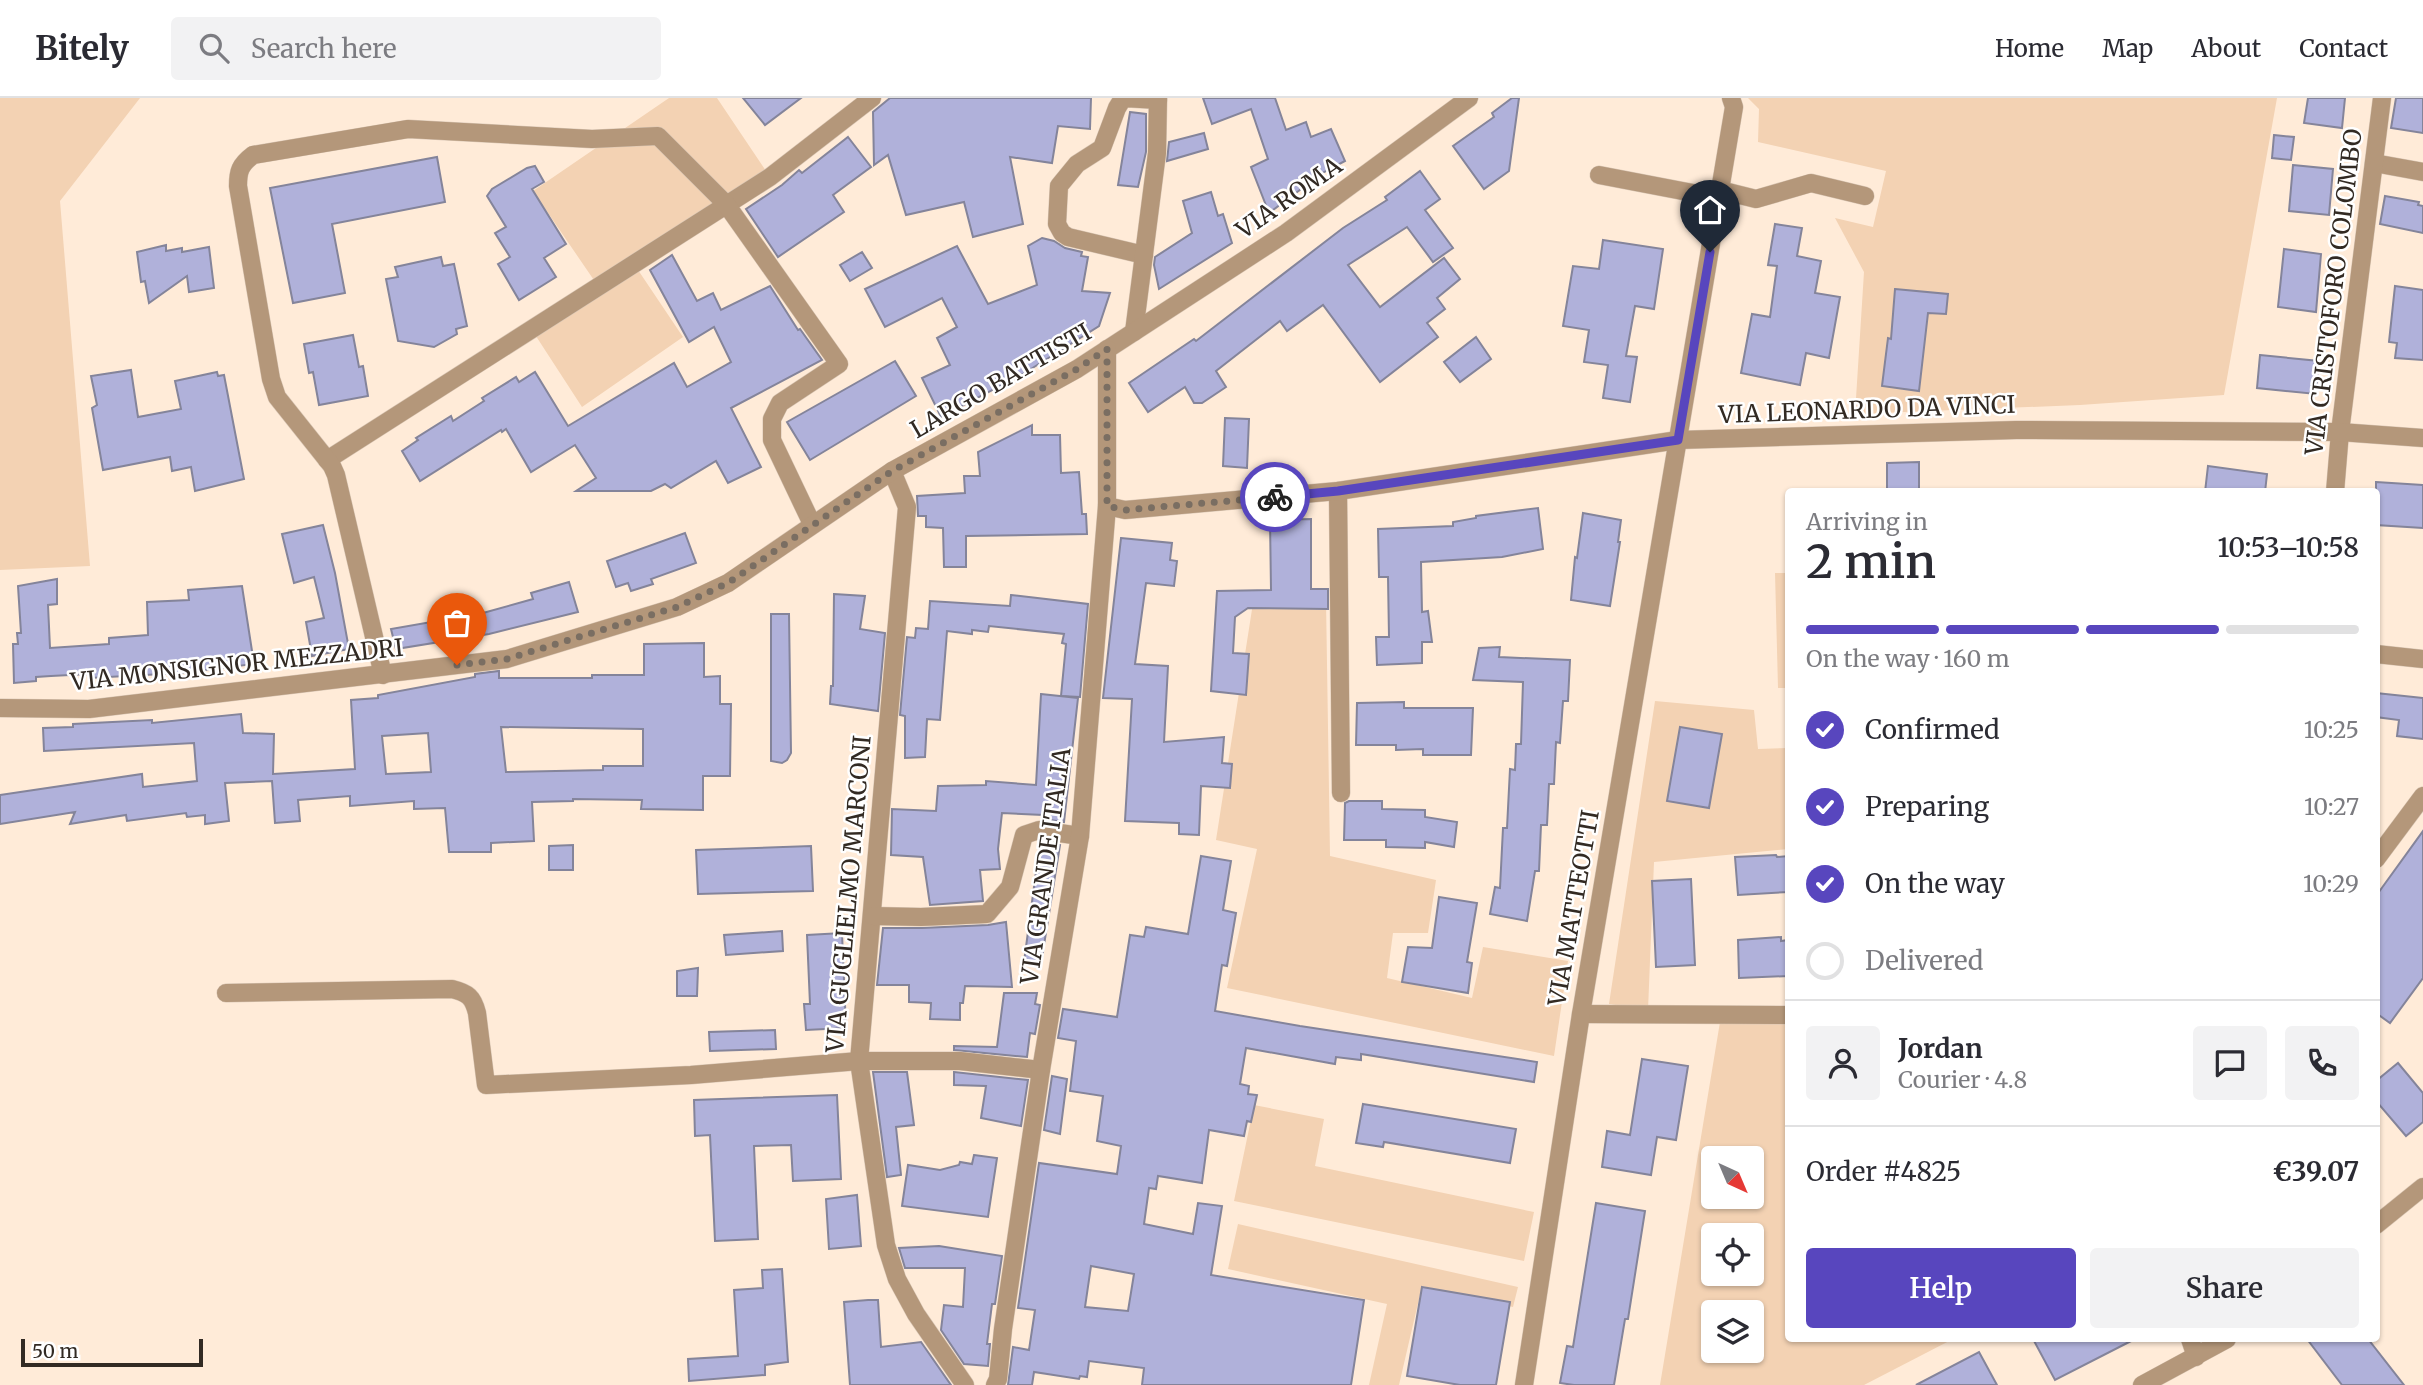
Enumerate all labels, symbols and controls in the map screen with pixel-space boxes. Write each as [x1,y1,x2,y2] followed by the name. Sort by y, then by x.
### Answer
[171,17,661,80] search box
[35,28,129,69] text: Bitely
[195,29,233,67] icon: search
[251,32,397,65] text: Search here
[1995,33,2064,64] text: Home
[2102,33,2153,64] text: Map
[2191,33,2261,64] text: About
[2299,33,2388,64] text: Contact
[2298,127,2369,458] street label: VIA CRISTOFORO COLOMBO
[1229,149,1349,246] street label: VIA ROMA
[1680,180,1740,252] pin
[1691,191,1729,229] icon: home
[905,316,1097,445] street label: LARGO BATTISTI
[1717,389,2016,430] street label: VIA LEONARDO DA VINCI
[1240,462,1310,532] courier
[1256,478,1294,516] icon: bike
[1806,507,1928,536] text: Arriving in
[2218,531,2359,564] text: 10:53–10:58
[1806,533,1936,591] text: 2 min
[427,593,487,665] pin
[438,604,476,642] icon: bag
[68,632,405,698] street label: VIA MONSIGNOR MEZZADRI
[1806,644,2010,673] text: On the way · 160 m
[1806,711,1844,749] icon: check
[1865,713,2000,746] text: Confirmed
[2304,715,2359,744] text: 10:25
[819,734,878,1055] street label: VIA GUGLIELMO MARCONI
[1013,745,1078,987] street label: VIA GRANDE ITALIA
[1806,788,1844,826] icon: check
[1865,790,1989,823] text: Preparing
[2304,792,2359,821] text: 10:27
[1541,807,1606,1009] street label: VIA MATTEOTTI
[1806,865,1844,903] icon: check
[1865,867,2005,900] text: On the way
[2303,869,2359,898] text: 10:29
[1865,944,1984,977] text: Delivered
[1806,1026,1880,1100] button: person
[2193,1026,2267,1100] button: chat
[2285,1026,2359,1100] button: phone
[1898,1032,1983,1065] text: Jordan
[1898,1065,2027,1094] text: Courier · 4.8
[1701,1146,1764,1209] north arrow
[1701,1146,1764,1363] map controls
[1806,1155,1961,1188] text: Order #4825
[2273,1155,2359,1188] text: €39.07
[1701,1223,1764,1286] button: locate
[1806,1248,2076,1328] button: Help
[2090,1248,2359,1328] button: Share
[1701,1300,1764,1363] button: layers
[21,1336,203,1368] scale bar
[32,1339,78,1363] text: 50 m

